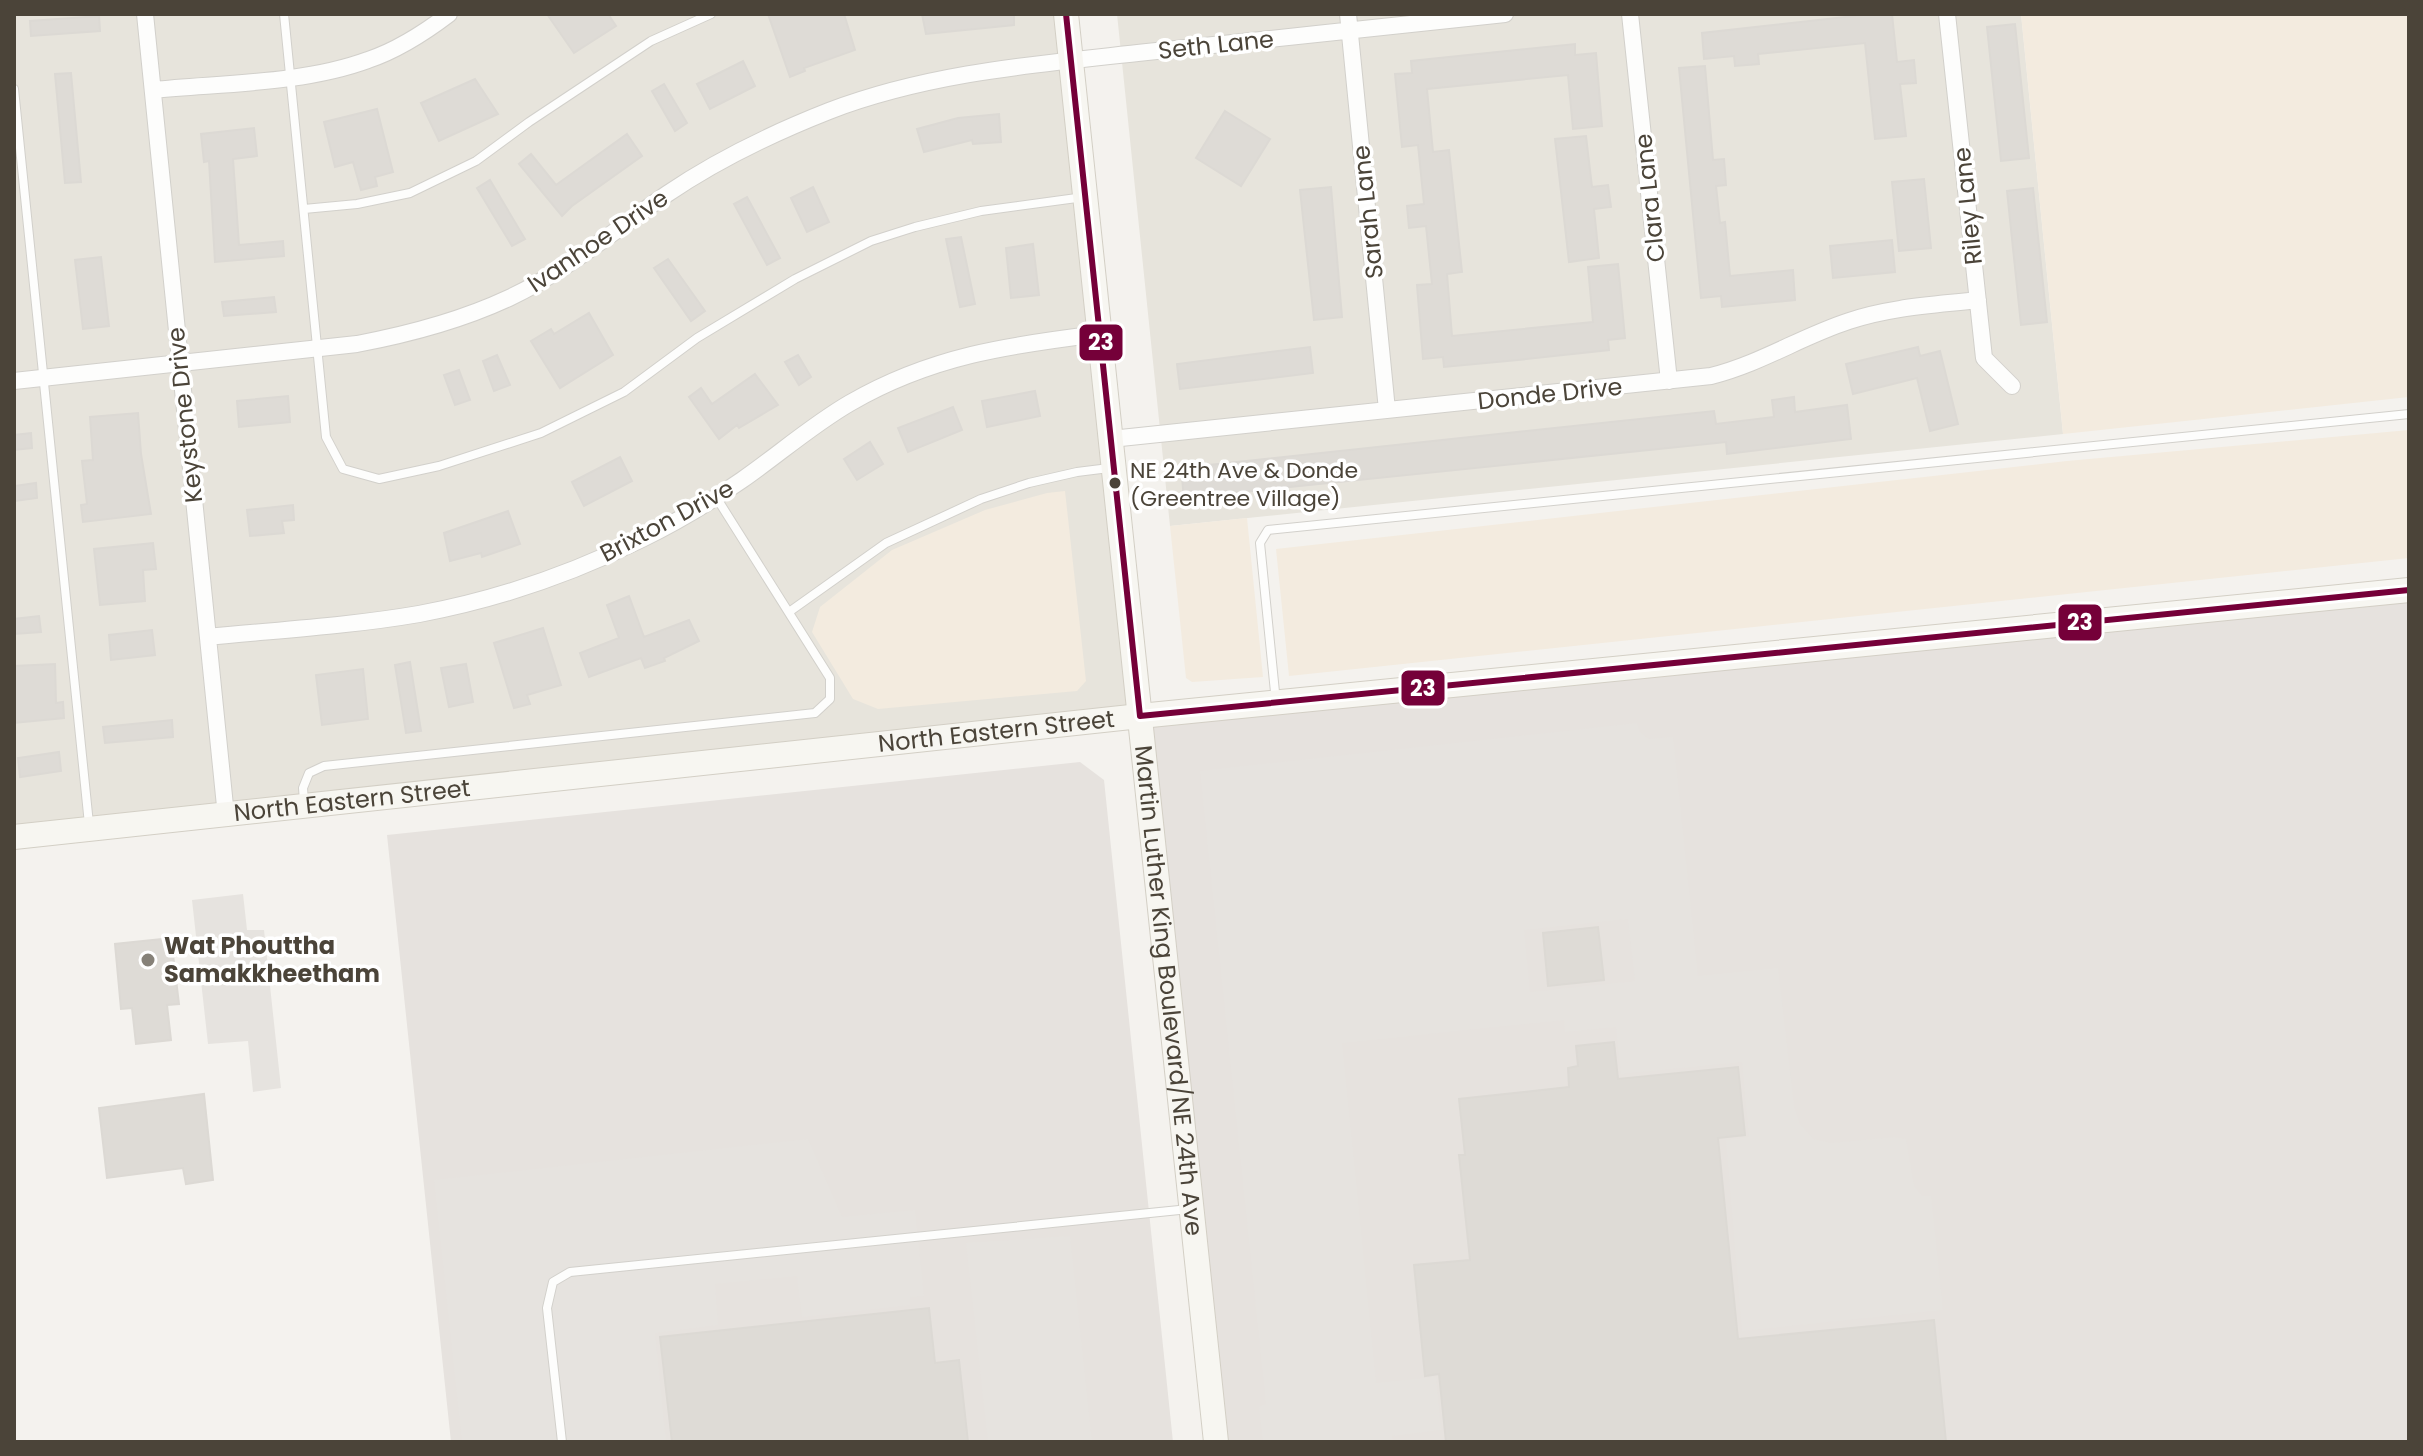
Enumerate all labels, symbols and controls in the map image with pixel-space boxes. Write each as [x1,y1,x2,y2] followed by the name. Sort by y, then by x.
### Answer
[1156,22,1276,67] street label: Seth Lane
[1626,132,1673,264] street label: Clara Lane
[1344,144,1391,280] street label: Sarah Lane
[1945,146,1990,266] street label: Riley Lane
[521,181,675,300] street label: Ivanhoe Drive
[1078,323,1124,362] line badge: 23
[159,326,210,504] street label: Keystone Drive
[1088,327,1114,358] text: 23
[1476,369,1624,418] street label: Donde Drive
[1130,455,1358,514] place label: NE 24th Ave & Donde (Greentree Village)
[594,471,739,570] street label: Brixton Drive
[1107,475,1123,491] marker: NE 24th Ave & Donde (Greentree Village)
[2057,603,2103,642] line badge: 23
[2067,607,2093,638] text: 23
[1400,669,1446,707] line badge: 23
[1410,673,1436,704] text: 23
[876,702,1116,760] street label: North Eastern Street
[1127,744,1211,1237] street label: Martin Luther King Boulevard/NE 24th Ave
[232,771,472,829] street label: North Eastern Street
[164,929,380,990] place label: Wat Phouttha Samakkheetham
[139,951,157,969] marker: Wat Phouttha Samakkheetham

